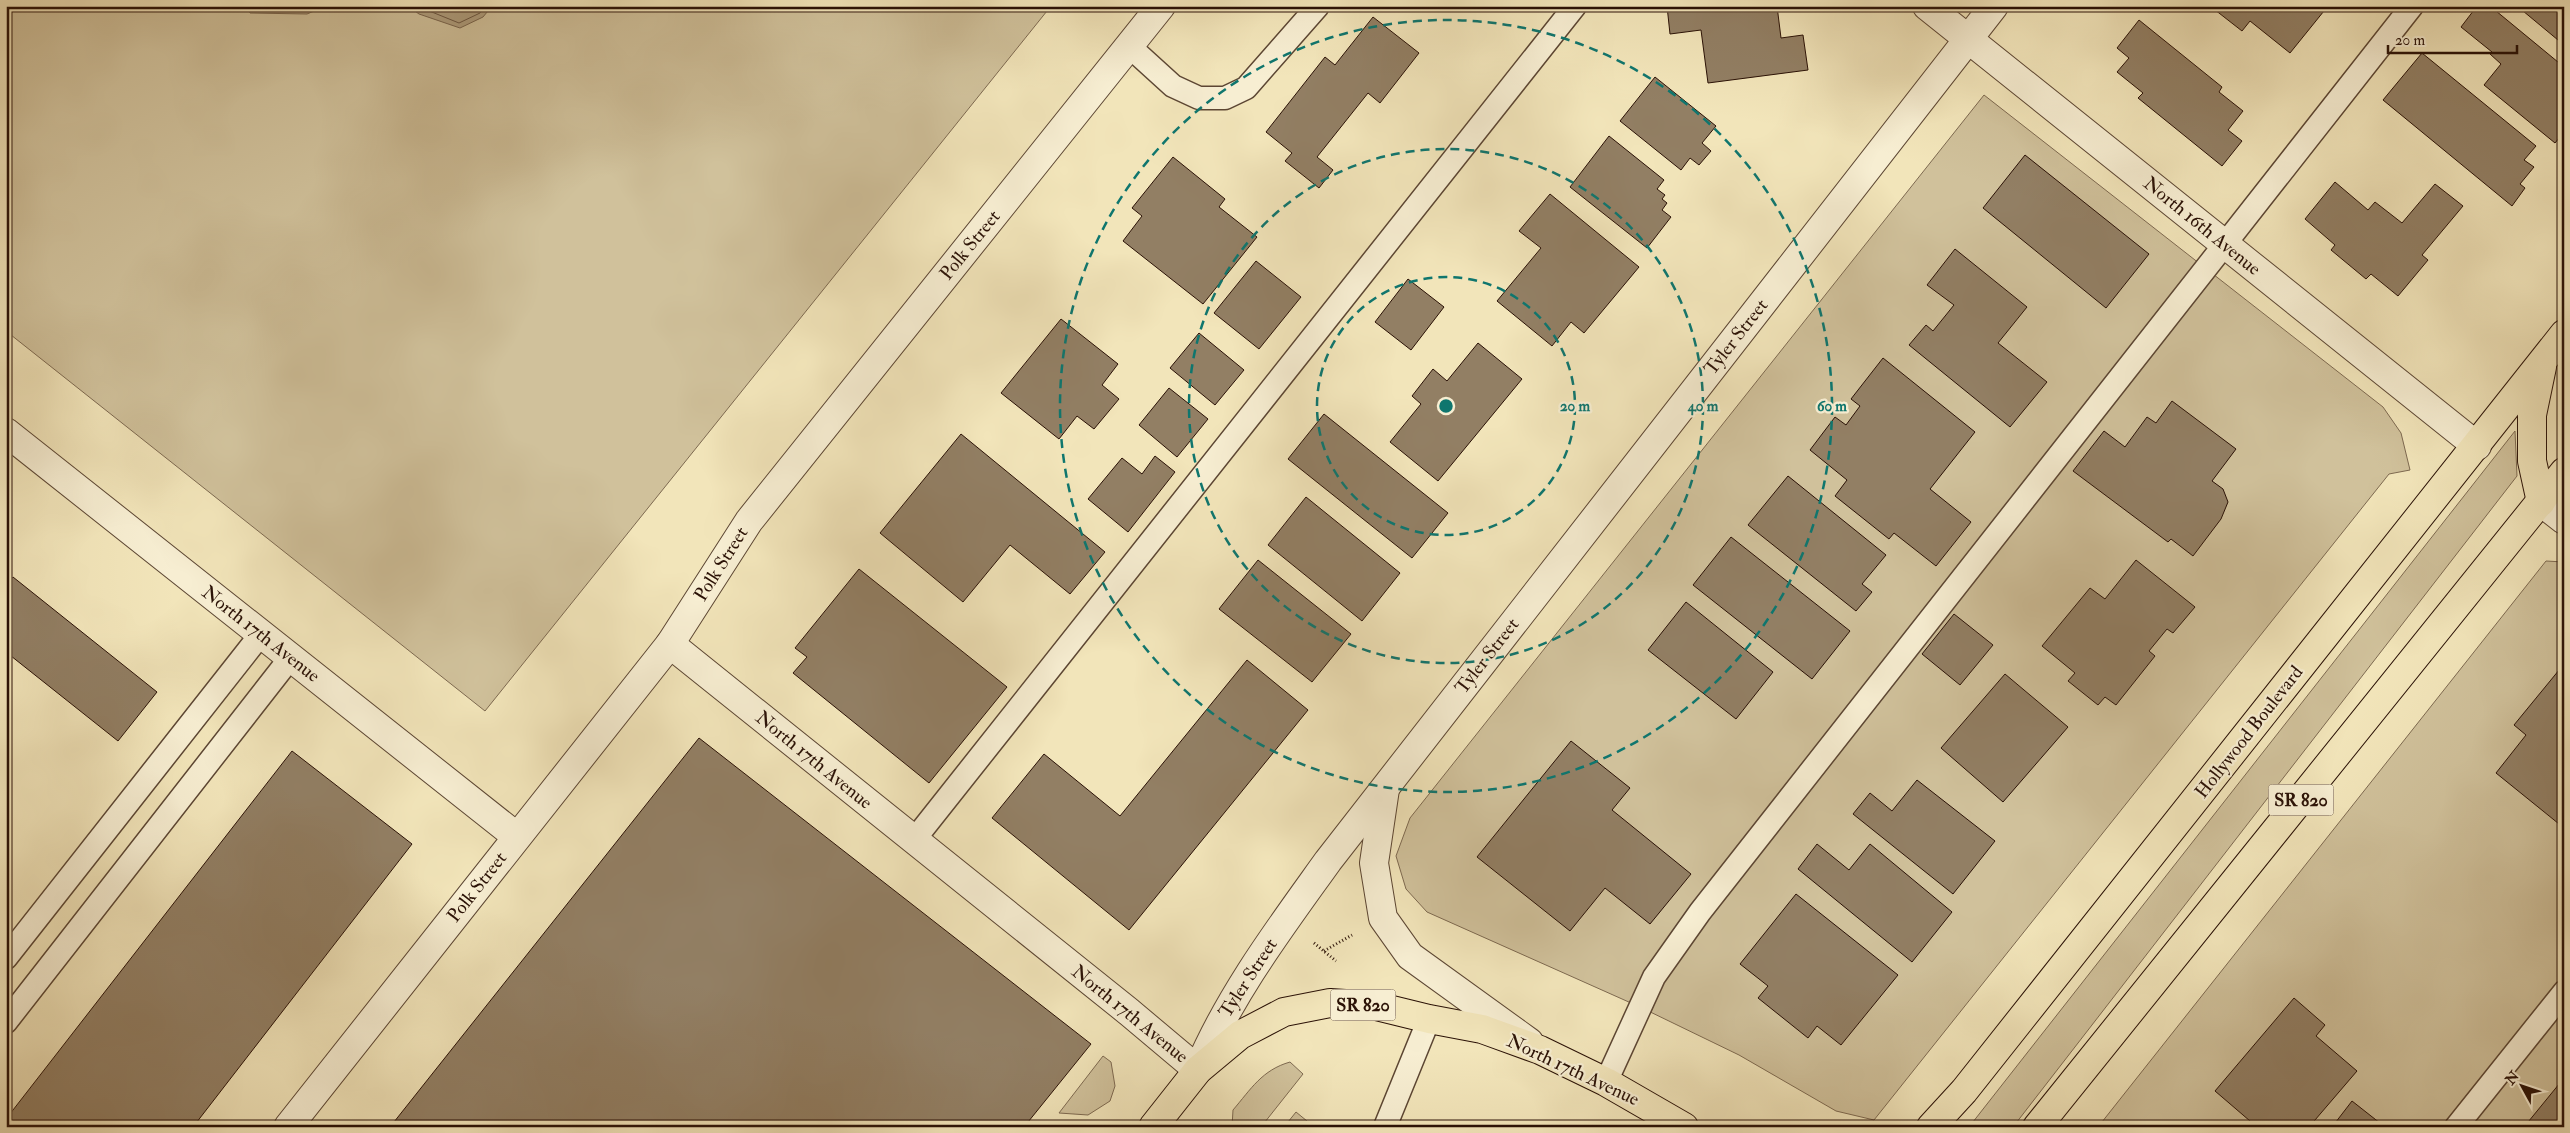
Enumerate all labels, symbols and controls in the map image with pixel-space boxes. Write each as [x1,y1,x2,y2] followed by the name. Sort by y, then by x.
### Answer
[2388,22,2516,54] scale bar
[2395,31,2425,50] text: 20 m
[2138,171,2266,281] street label: North 16th Avenue
[934,205,1006,285] street label: Polk Street
[1699,294,1773,380] street label: Tyler Street
[1437,397,1455,415] centre of rings
[1560,397,1590,416] text: 20 m
[1687,397,1719,416] text: 40 m
[1817,397,1847,416] text: 60 m
[689,522,753,606] street label: Polk Street
[197,580,325,688] street label: North 17th Avenue
[1450,613,1524,699] street label: Tyler Street
[2190,660,2309,803] street label: Hollywood Boulevard
[751,706,877,815] street label: North 17th Avenue
[2268,784,2334,816] road number: SR 820
[442,847,512,927] street label: Polk Street
[1213,934,1283,1022] street label: Tyler Street
[1067,960,1193,1069] street label: North 17th Avenue
[1330,990,1396,1020] road number: SR 820
[1503,1029,1643,1111] street label: North 17th Avenue
[2498,1060,2548,1110] north arrow
[2501,1067,2523,1089] text: N

